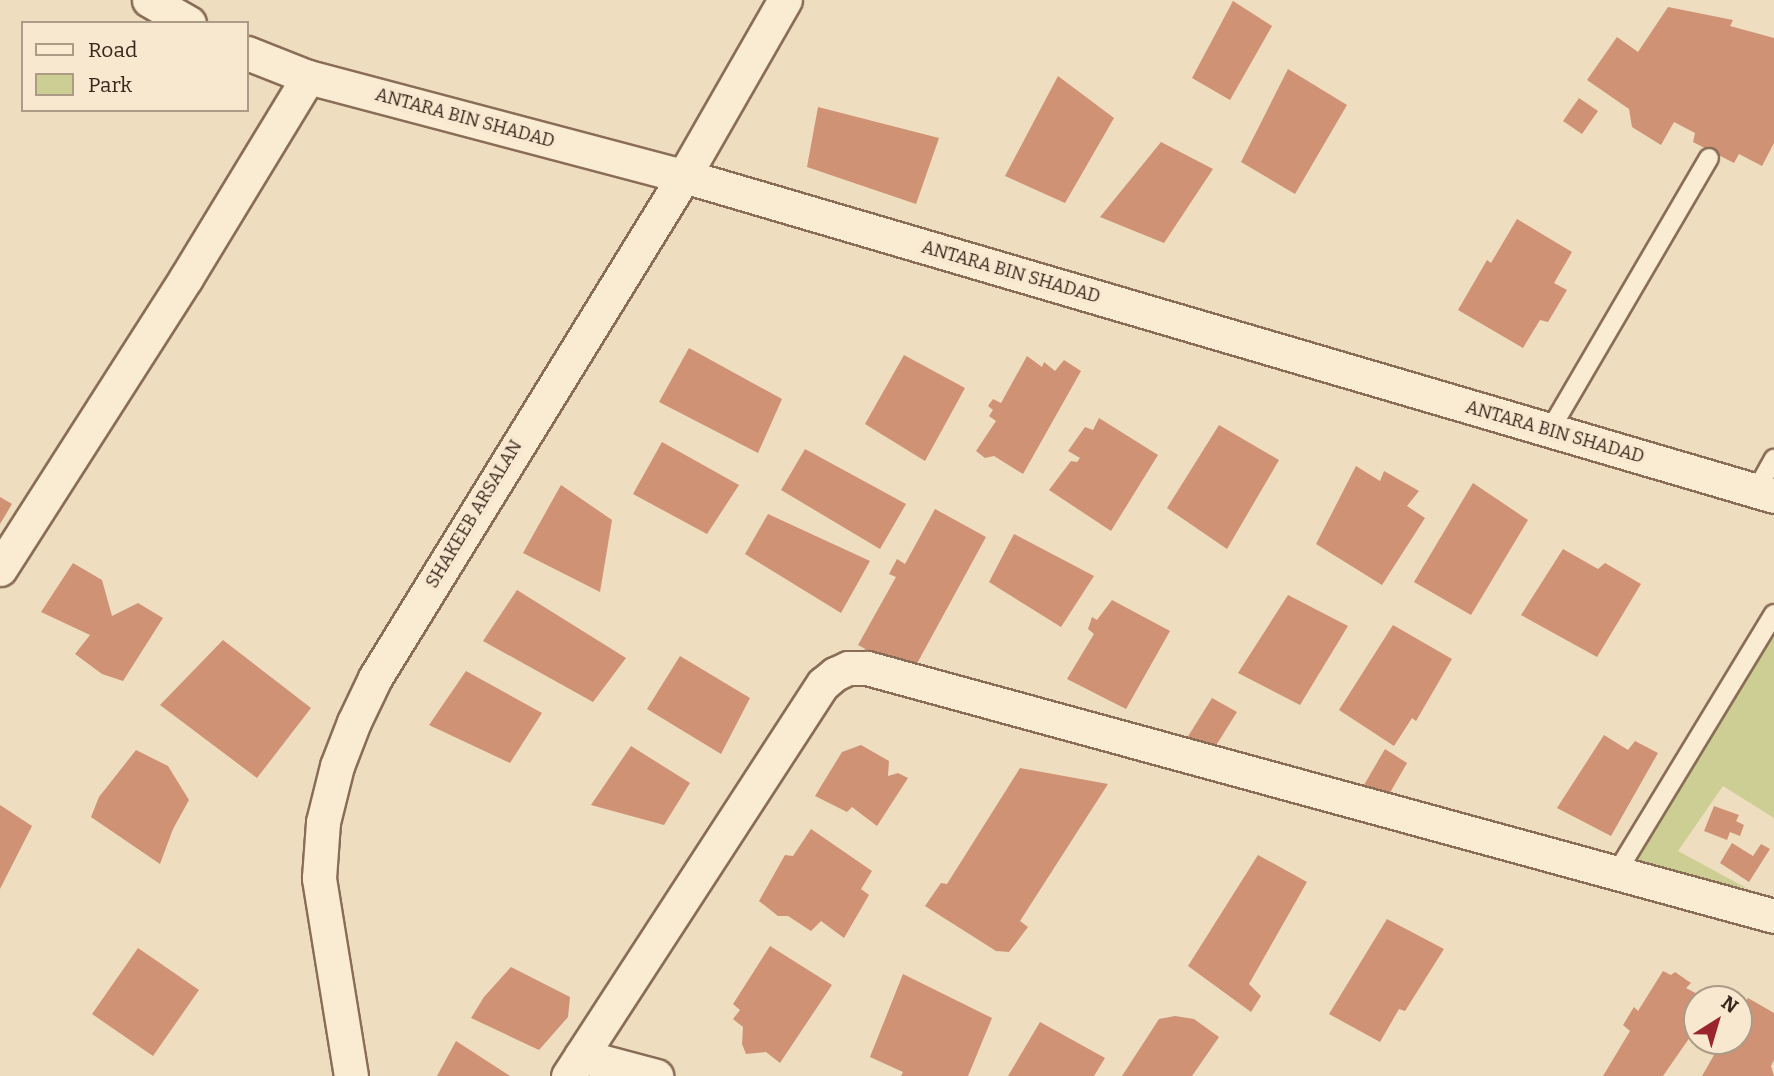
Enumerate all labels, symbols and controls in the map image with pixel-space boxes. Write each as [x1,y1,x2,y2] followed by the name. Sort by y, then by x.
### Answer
[21,21,248,112] legend
[88,37,137,63] text: Road
[88,72,132,98] text: Park
[373,84,557,152] street label: ANTARA BIN SHADAD
[919,236,1103,308] street label: ANTARA BIN SHADAD
[1463,396,1647,468] street label: ANTARA BIN SHADAD
[421,436,527,592] street label: SHAKEEB ARSALAN
[1683,985,1753,1055] north arrow
[1717,991,1743,1018] text: N

